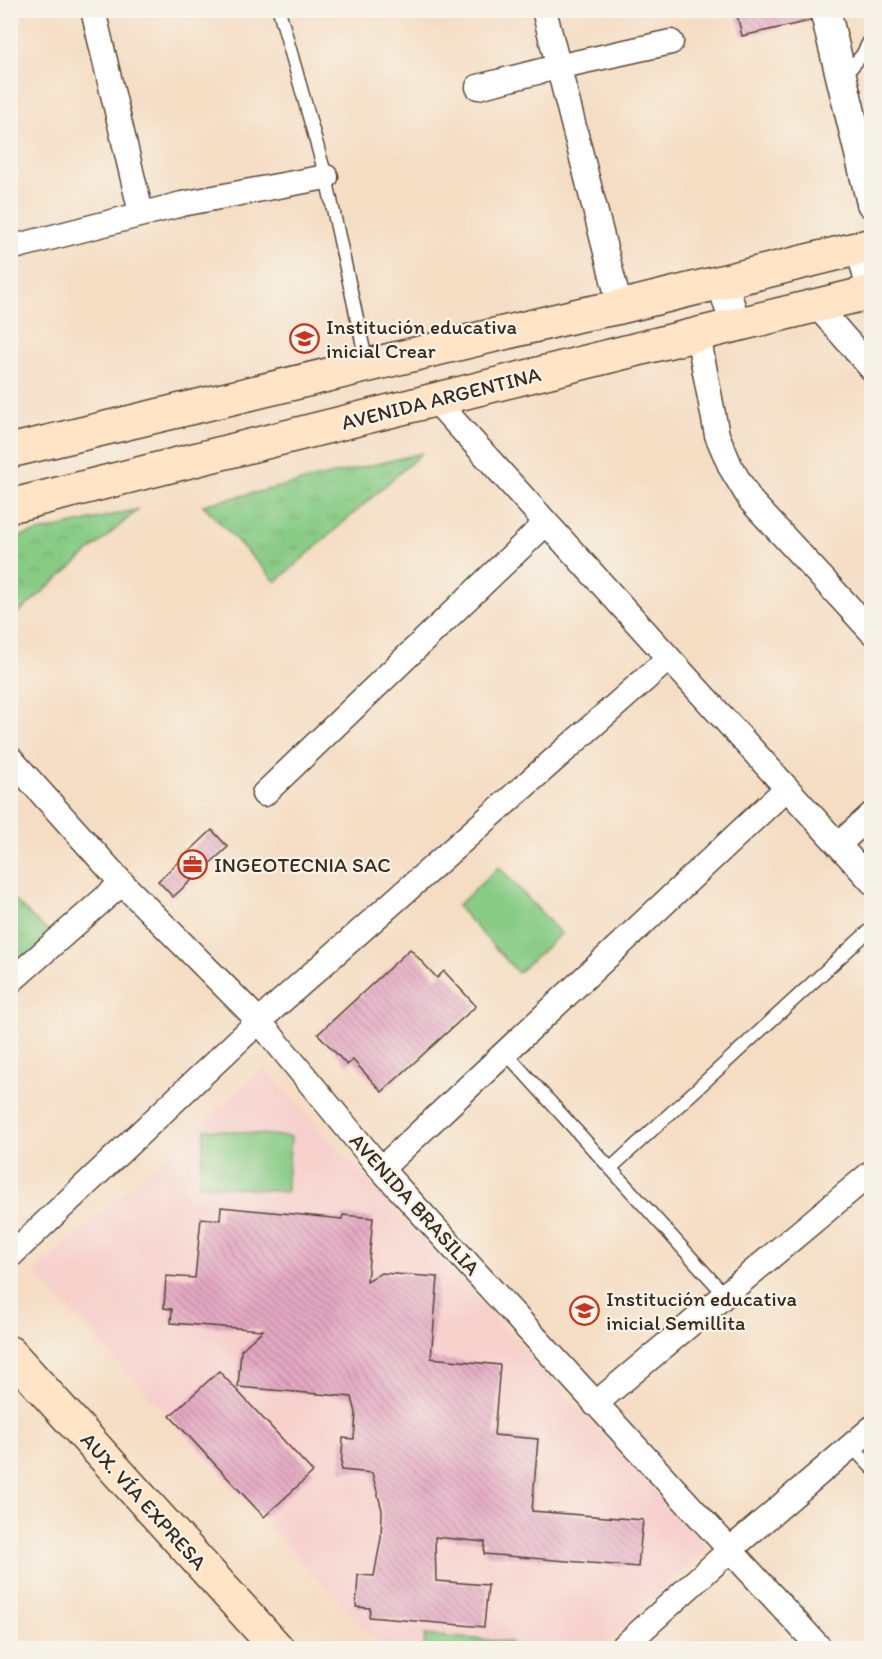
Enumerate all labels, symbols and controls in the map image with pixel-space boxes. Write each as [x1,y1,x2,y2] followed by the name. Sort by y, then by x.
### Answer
[326,314,517,363] place label: Institución educativa inicial Crear
[289,322,321,354] school or university icon: Institución educativa inicial Crear
[339,361,544,435] street label: AVENIDA ARGENTINA
[177,848,209,880] office icon: INGEOTECNIA SAC
[214,852,391,877] place label: INGEOTECNIA SAC
[345,1128,486,1281] street label: AVENIDA BRASILIA
[606,1286,797,1335] place label: Institución educativa inicial Semillita
[569,1294,601,1326] school or university icon: Institución educativa inicial Semillita
[76,1427,213,1575] street label: AUX. VÍA EXPRESA

